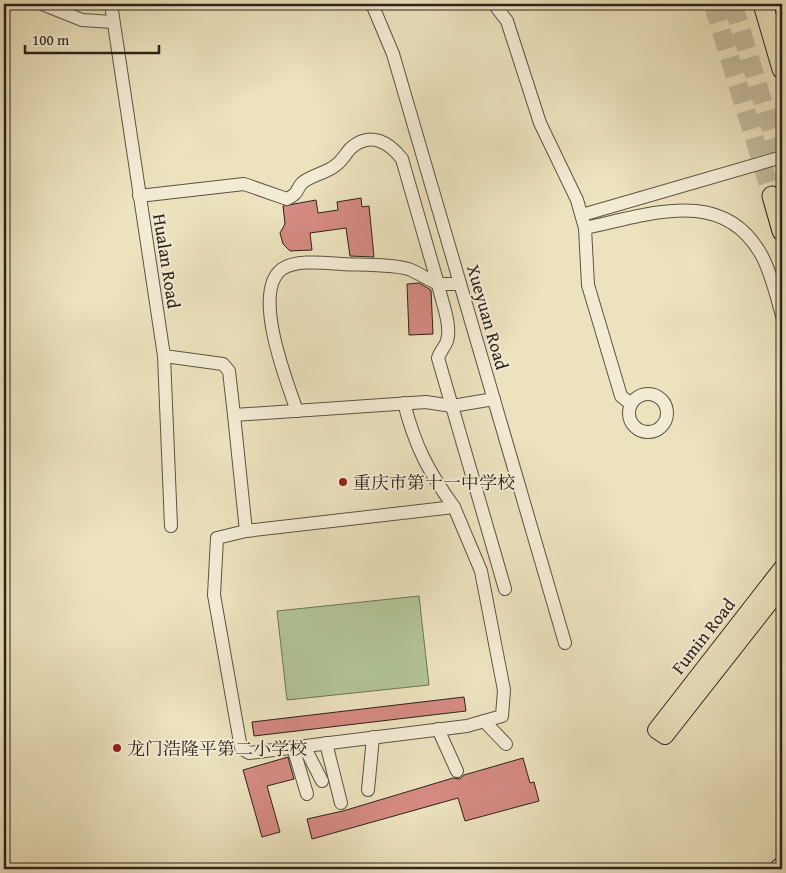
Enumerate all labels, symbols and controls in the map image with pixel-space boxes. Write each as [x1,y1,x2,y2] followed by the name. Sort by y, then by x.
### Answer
[25,22,159,54] scale bar
[32,29,70,50] text: 100 m
[146,212,188,311] street label: Hualan Road
[460,261,516,373] street label: Xueyuan Road
[353,469,515,496] place label: 重庆市第十一中学校
[337,476,349,488] marker: 重庆市第十一中学校
[665,592,742,680] street label: Fumin Road
[127,735,307,762] place label: 龙门浩隆平第二小学校
[111,742,123,754] marker: 龙门浩隆平第二小学校

